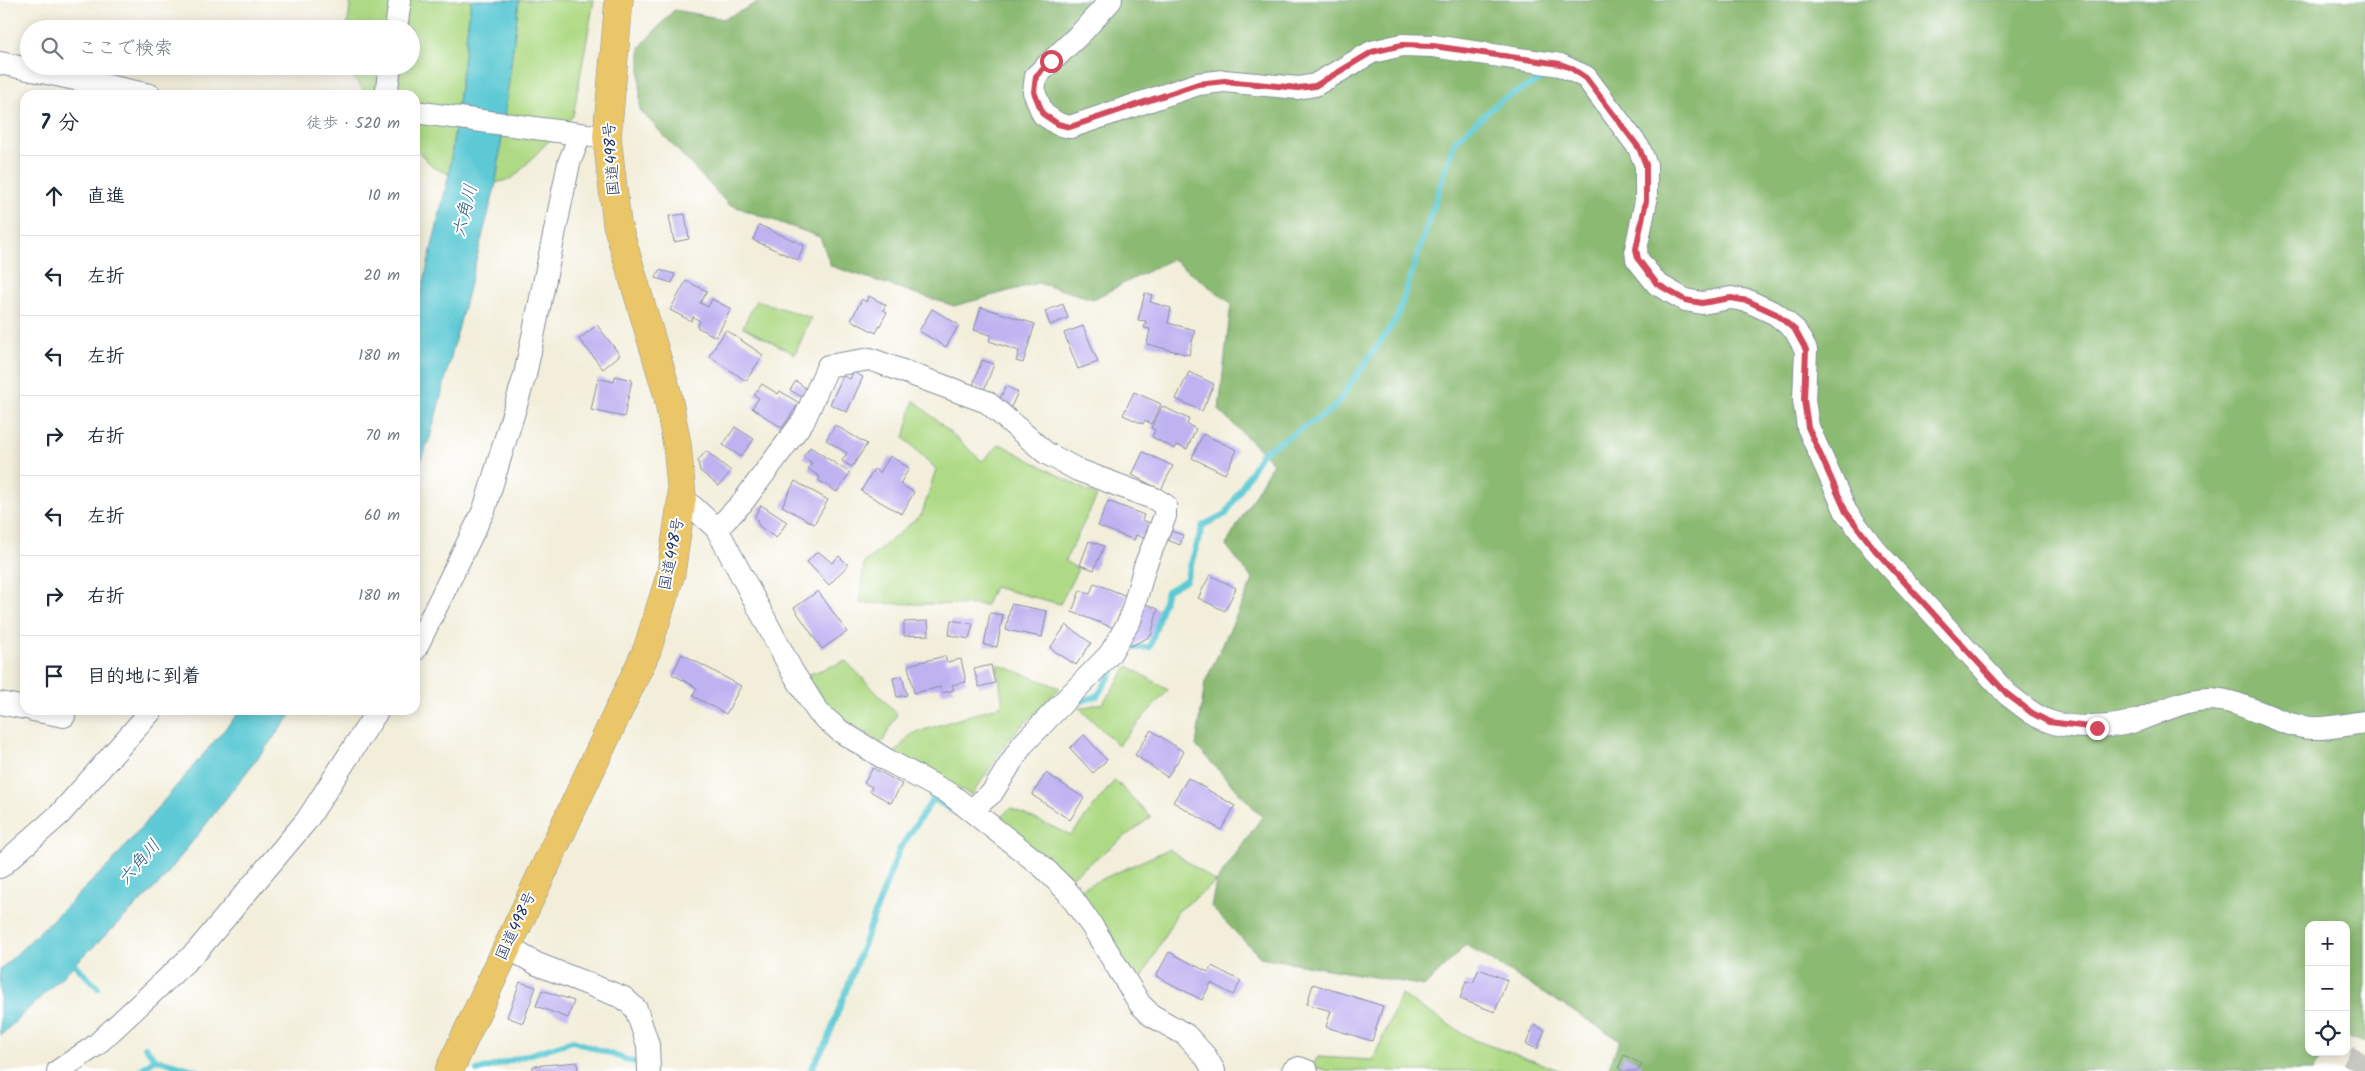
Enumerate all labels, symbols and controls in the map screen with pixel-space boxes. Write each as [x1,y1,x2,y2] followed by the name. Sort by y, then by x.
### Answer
[20,20,420,75] search box
[38,34,66,62] icon: search
[78,34,173,64] text: ここで検索
[1040,50,1063,73] route start
[40,107,79,140] text: 7 分
[306,111,400,136] text: 徒歩 · 520 m
[597,121,627,197] street label: 国道498号
[445,181,487,241] water label: 六角川
[40,182,68,210] icon: ahead
[87,182,125,212] text: 直進
[368,183,400,208] text: 10 m
[40,262,68,290] icon: left
[87,262,125,292] text: 左折
[364,263,400,288] text: 20 m
[40,342,68,370] icon: left
[87,342,125,372] text: 左折
[358,343,400,368] text: 180 m
[40,422,68,450] icon: right
[87,422,125,452] text: 右折
[365,423,400,448] text: 70 m
[40,502,68,530] icon: left
[87,502,125,532] text: 左折
[364,503,400,528] text: 60 m
[653,515,691,593] street label: 国道498号
[40,582,68,610] icon: right
[87,582,125,612] text: 右折
[358,583,400,608] text: 180 m
[40,662,68,690] icon: arrive
[87,662,201,692] text: 目的地に到着
[2086,717,2109,740] route end
[111,833,169,893] water label: 六角川
[489,887,543,965] street label: 国道498号
[2305,921,2350,1056] map controls
[2305,921,2350,966] button: +
[2305,966,2350,1011] button: −
[2305,1011,2350,1056] button: locate

